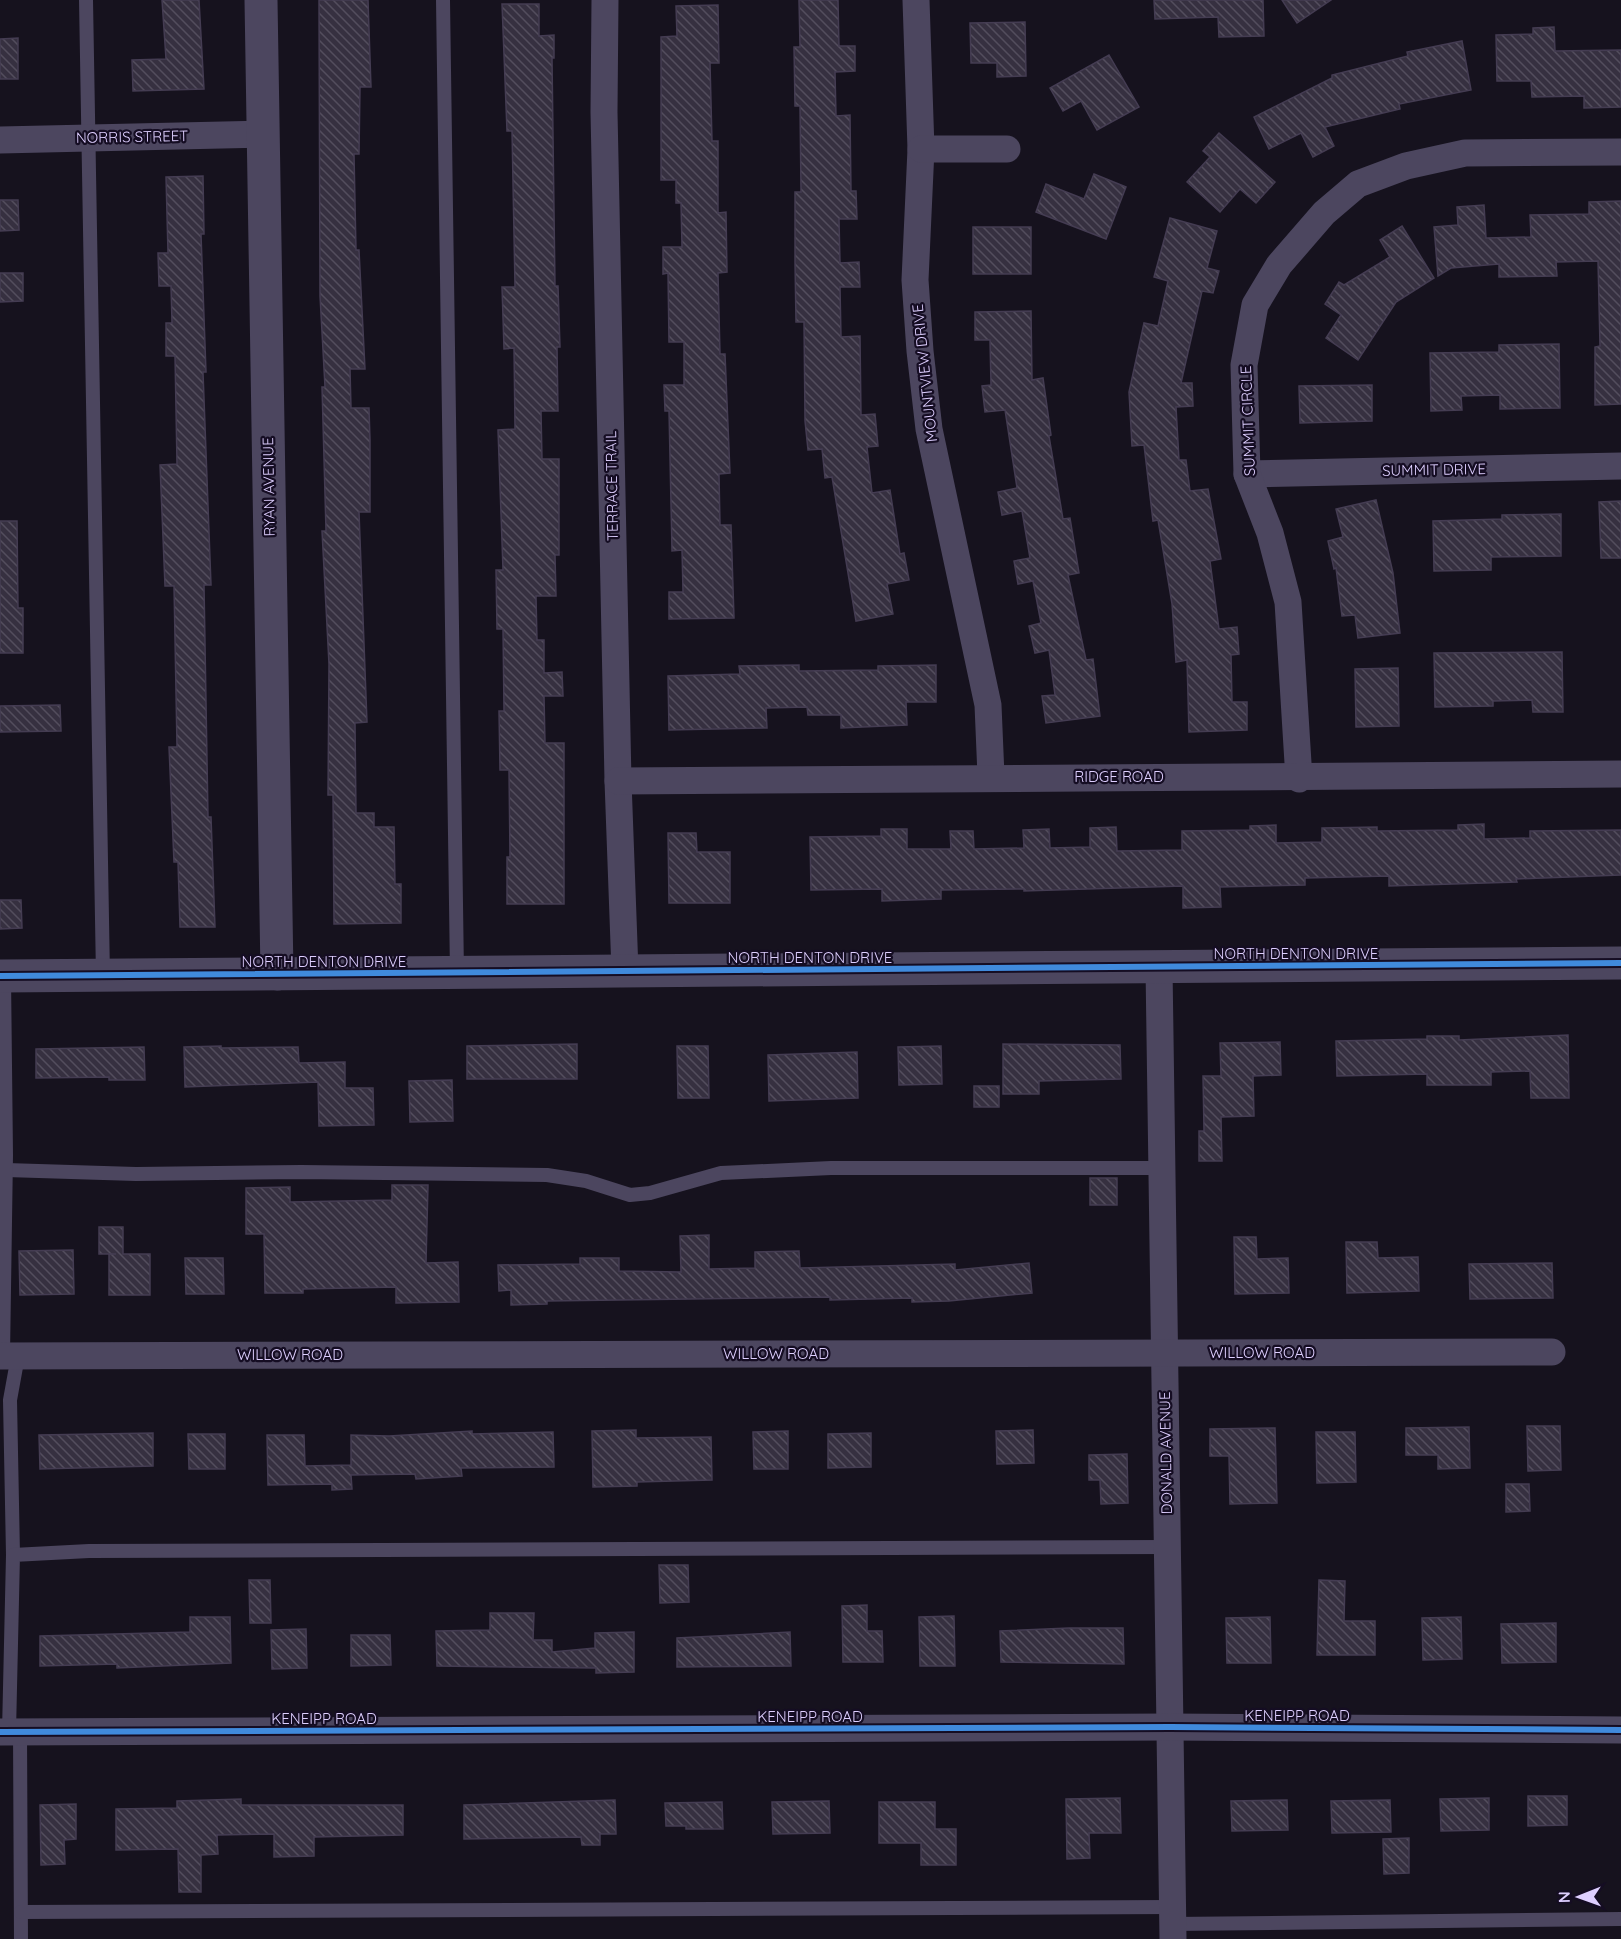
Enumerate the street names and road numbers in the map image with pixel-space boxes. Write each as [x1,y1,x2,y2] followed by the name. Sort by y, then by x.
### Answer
[76,126,188,147] street label: NORRIS STREET
[908,303,941,443] street label: MOUNTVIEW DRIVE
[1236,365,1259,477] street label: SUMMIT CIRCLE
[601,431,622,541] street label: TERRACE TRAIL
[258,437,279,537] street label: RYAN AVENUE
[1382,459,1486,480] street label: SUMMIT DRIVE
[1074,767,1164,786] street label: RIDGE ROAD
[1214,944,1378,963] street label: NORTH DENTON DRIVE
[728,948,892,967] street label: NORTH DENTON DRIVE
[242,952,406,971] street label: NORTH DENTON DRIVE
[1209,1343,1315,1362] street label: WILLOW ROAD
[723,1344,829,1363] street label: WILLOW ROAD
[237,1345,343,1364] street label: WILLOW ROAD
[1155,1391,1176,1515] street label: DONALD AVENUE
[1244,1706,1350,1725] street label: KENEIPP ROAD
[757,1707,863,1726] street label: KENEIPP ROAD
[271,1709,377,1728] street label: KENEIPP ROAD

